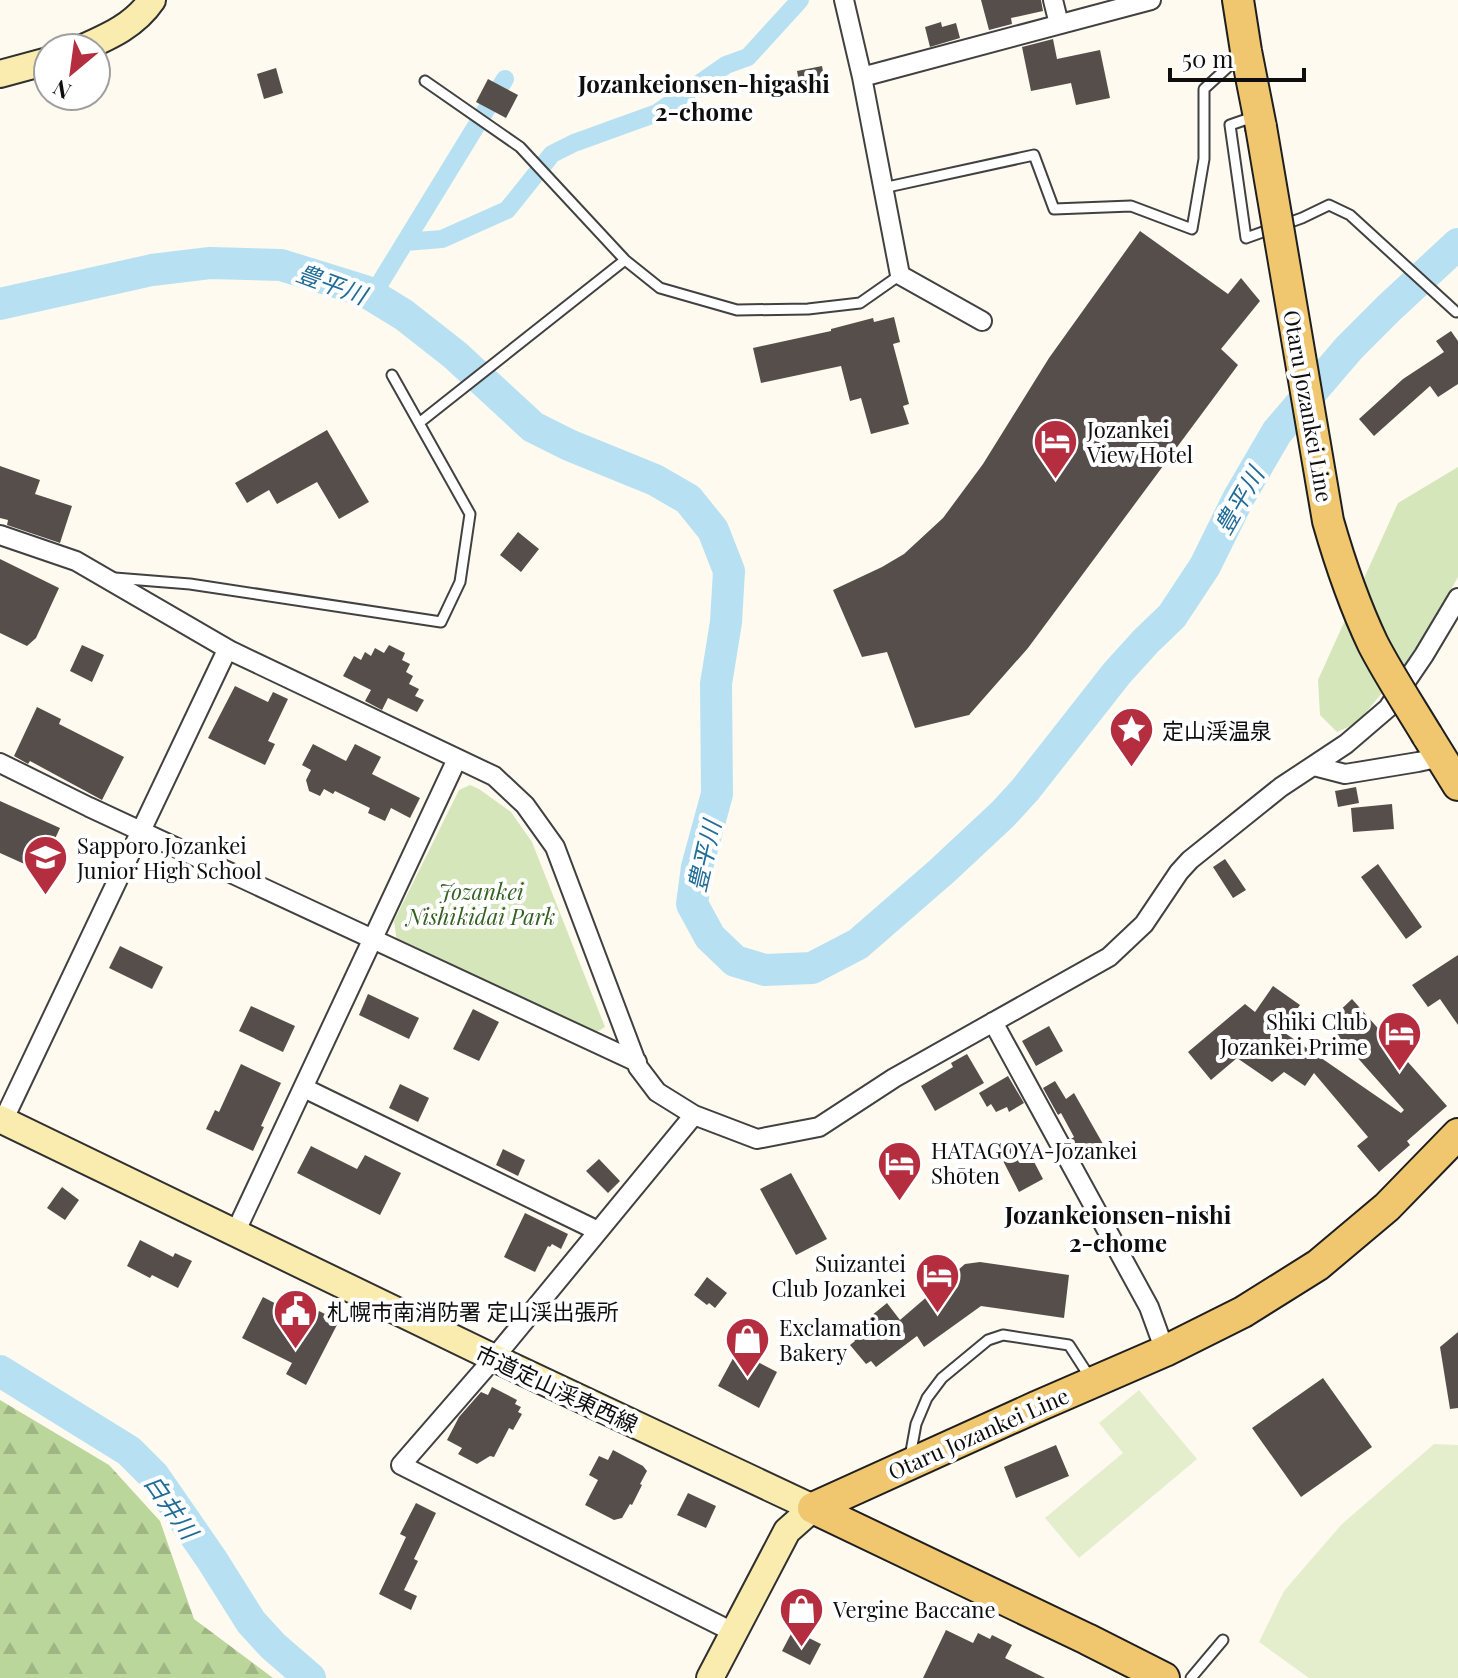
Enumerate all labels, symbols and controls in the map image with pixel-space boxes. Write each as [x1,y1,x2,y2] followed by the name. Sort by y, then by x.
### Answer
[32,32,112,112] north arrow
[1170,32,1304,82] scale bar
[1182,42,1234,74] text: 50 m
[577,67,830,127] district label: Jozankeionsen-higashi 2-chome
[48,73,76,107] text: N
[293,256,374,311] water label: 豊平川
[1277,308,1341,504] street label: Otaru Jozankei Line
[1086,414,1193,469] place label: Jozankei View Hotel
[1032,418,1080,481] hotel icon: Jozankei View Hotel
[1206,458,1271,539] water label: 豊平川
[1107,706,1155,769] place icon: 定山渓温泉
[1162,715,1272,745] place label: 定山渓温泉
[679,814,727,895] water label: 豊平川
[76,830,262,885] place label: Sapporo Jozankei Junior High School
[22,834,70,897] school or university icon: Sapporo Jozankei Junior High School
[405,876,555,931] park label: Jozankei Nishikidai Park
[1219,1006,1368,1061] place label: Shiki Club Jozankei Prime
[1375,1010,1423,1073] hotel icon: Shiki Club Jozankei Prime
[931,1135,1137,1190] place label: HATAGOYA-Jōzankei Shōten
[876,1139,924,1202] hotel icon: HATAGOYA-Jōzankei Shōten
[1004,1198,1232,1258] district label: Jozankeionsen-nishi 2-chome
[771,1248,906,1303] place label: Suizantei Club Jozankei
[913,1252,961,1315] hotel icon: Suizantei Club Jozankei
[272,1287,320,1350] public building icon: 札幌市南消防署 定山渓出張所
[327,1296,618,1326] place label: 札幌市南消防署 定山渓出張所
[779,1312,901,1367] place label: Exclamation Bakery
[724,1316,772,1379] shop icon: Exclamation Bakery
[471,1337,643,1439] street label: 市道定山渓東西線
[883,1380,1073,1486] street label: Otaru Jozankei Line
[138,1467,207,1547] water label: 白井川
[778,1585,826,1648] shop icon: Vergine Baccane
[832,1594,996,1624] place label: Vergine Baccane

